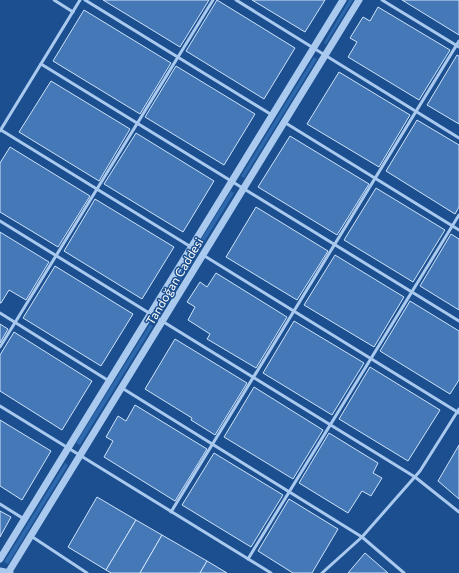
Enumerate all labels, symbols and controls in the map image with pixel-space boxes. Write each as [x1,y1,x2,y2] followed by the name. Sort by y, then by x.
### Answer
[143,235,205,327] street label: Tandoğan Caddesi

